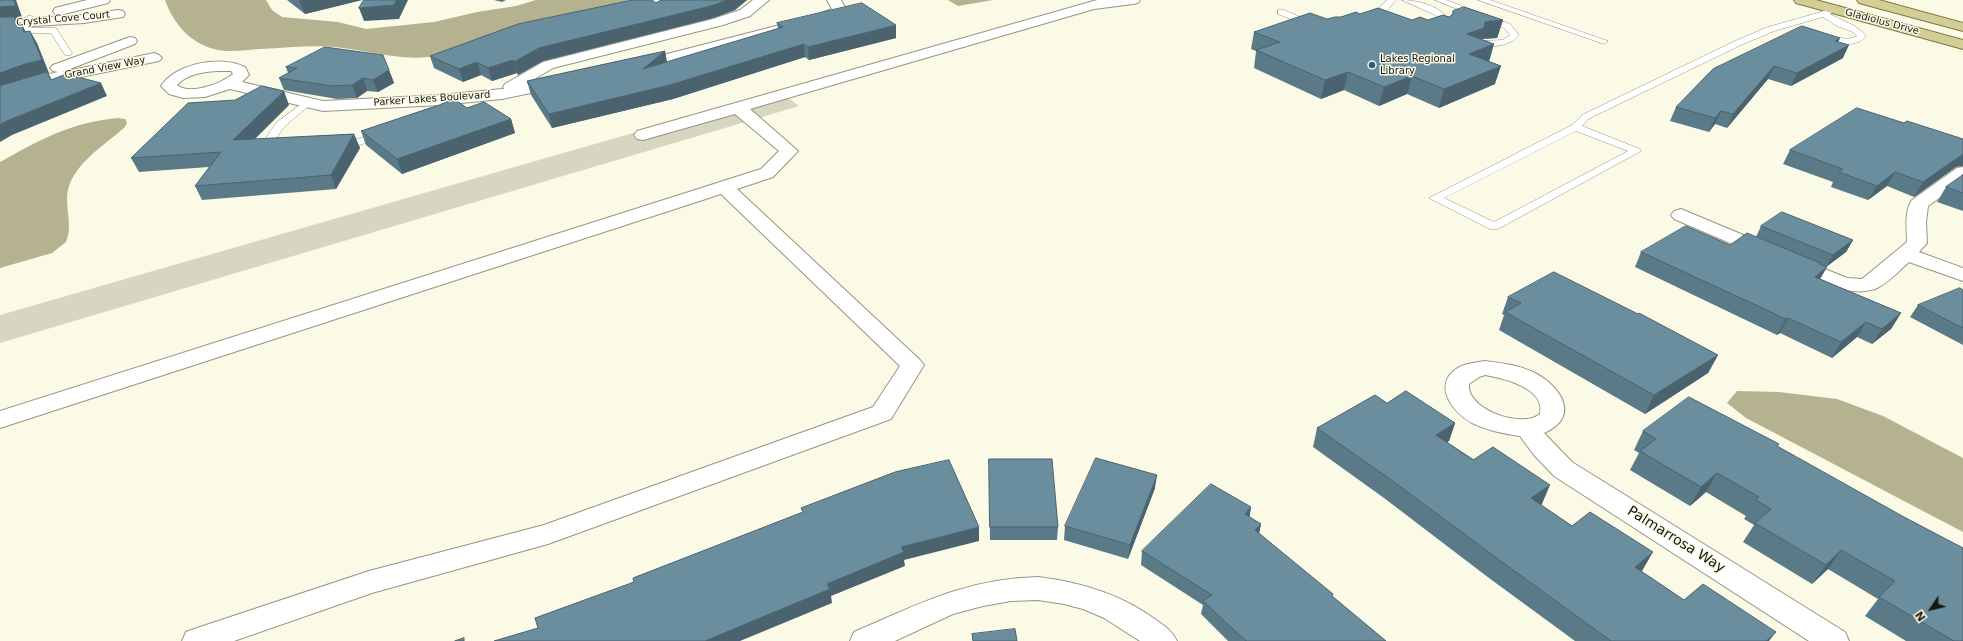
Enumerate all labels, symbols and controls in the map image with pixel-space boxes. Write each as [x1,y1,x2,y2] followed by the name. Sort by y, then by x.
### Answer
[1844,6,1920,38] street label: Gladiolus Drive
[16,9,110,29] street label: Crystal Cove Court
[1380,53,1455,76] place label: Lakes Regional Library
[64,54,146,82] street label: Grand View Way
[1367,60,1377,70] marker: Lakes Regional Library
[373,89,491,109] street label: Parker Lakes Boulevard
[1624,503,1728,577] street label: Palmarrosa Way
[1911,589,1951,629] north arrow
[1913,609,1929,624] text: N

